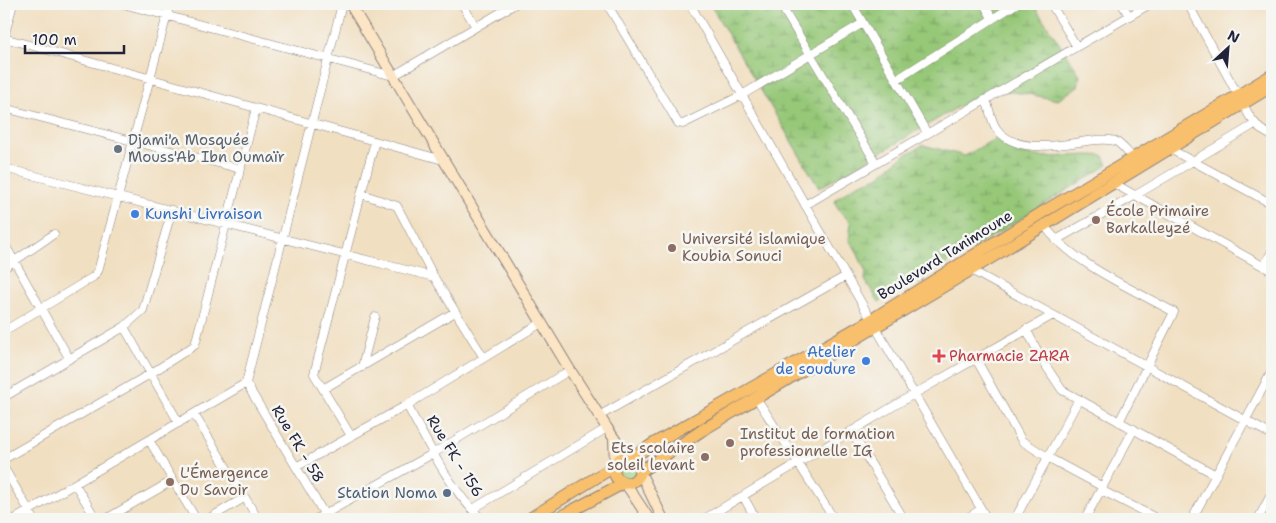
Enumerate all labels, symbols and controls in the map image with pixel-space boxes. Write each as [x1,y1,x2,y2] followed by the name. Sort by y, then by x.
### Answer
[25,22,124,54] scale bar
[1204,22,1254,72] north arrow
[1225,26,1243,47] text: N
[32,30,77,50] text: 100 m
[128,130,285,167] place label: Djami'a Mosquée Mouss'Ab Ibn Oumaïr
[112,143,124,155] marker: Djami'a Mosquée Mouss'Ab Ibn Oumaïr
[1106,200,1209,238] place label: École Primaire Barkalleyzé
[145,204,262,224] place label: Kunshi Livraison
[874,205,1016,305] street label: Boulevard Tanimoune
[129,208,141,220] marker: Kunshi Livraison
[1090,214,1102,226] marker: École Primaire Barkalleyzé
[682,229,826,266] place label: Université islamique Koubia Sonuci
[666,242,678,254] marker: Université islamique Koubia Sonuci
[776,342,856,379] place label: Atelier de soudure
[949,346,1070,366] place label: Pharmacie ZARA
[933,350,945,362] marker: Pharmacie ZARA
[860,355,872,367] marker: Atelier de soudure
[267,402,329,486] street label: Rue FK - 58
[422,411,488,501] street label: Rue FK - 156
[740,424,895,461] place label: Institut de formation professionnelle IG
[724,437,736,449] marker: Institut de formation professionnelle IG
[607,438,695,475] place label: Ets scolaire soleil levant
[699,451,711,463] marker: Ets scolaire soleil levant
[180,462,269,500] place label: L'Émergence Du Savoir
[164,476,176,488] marker: L'Émergence Du Savoir
[337,483,438,503] place label: Station Noma
[441,487,453,499] marker: Station Noma

